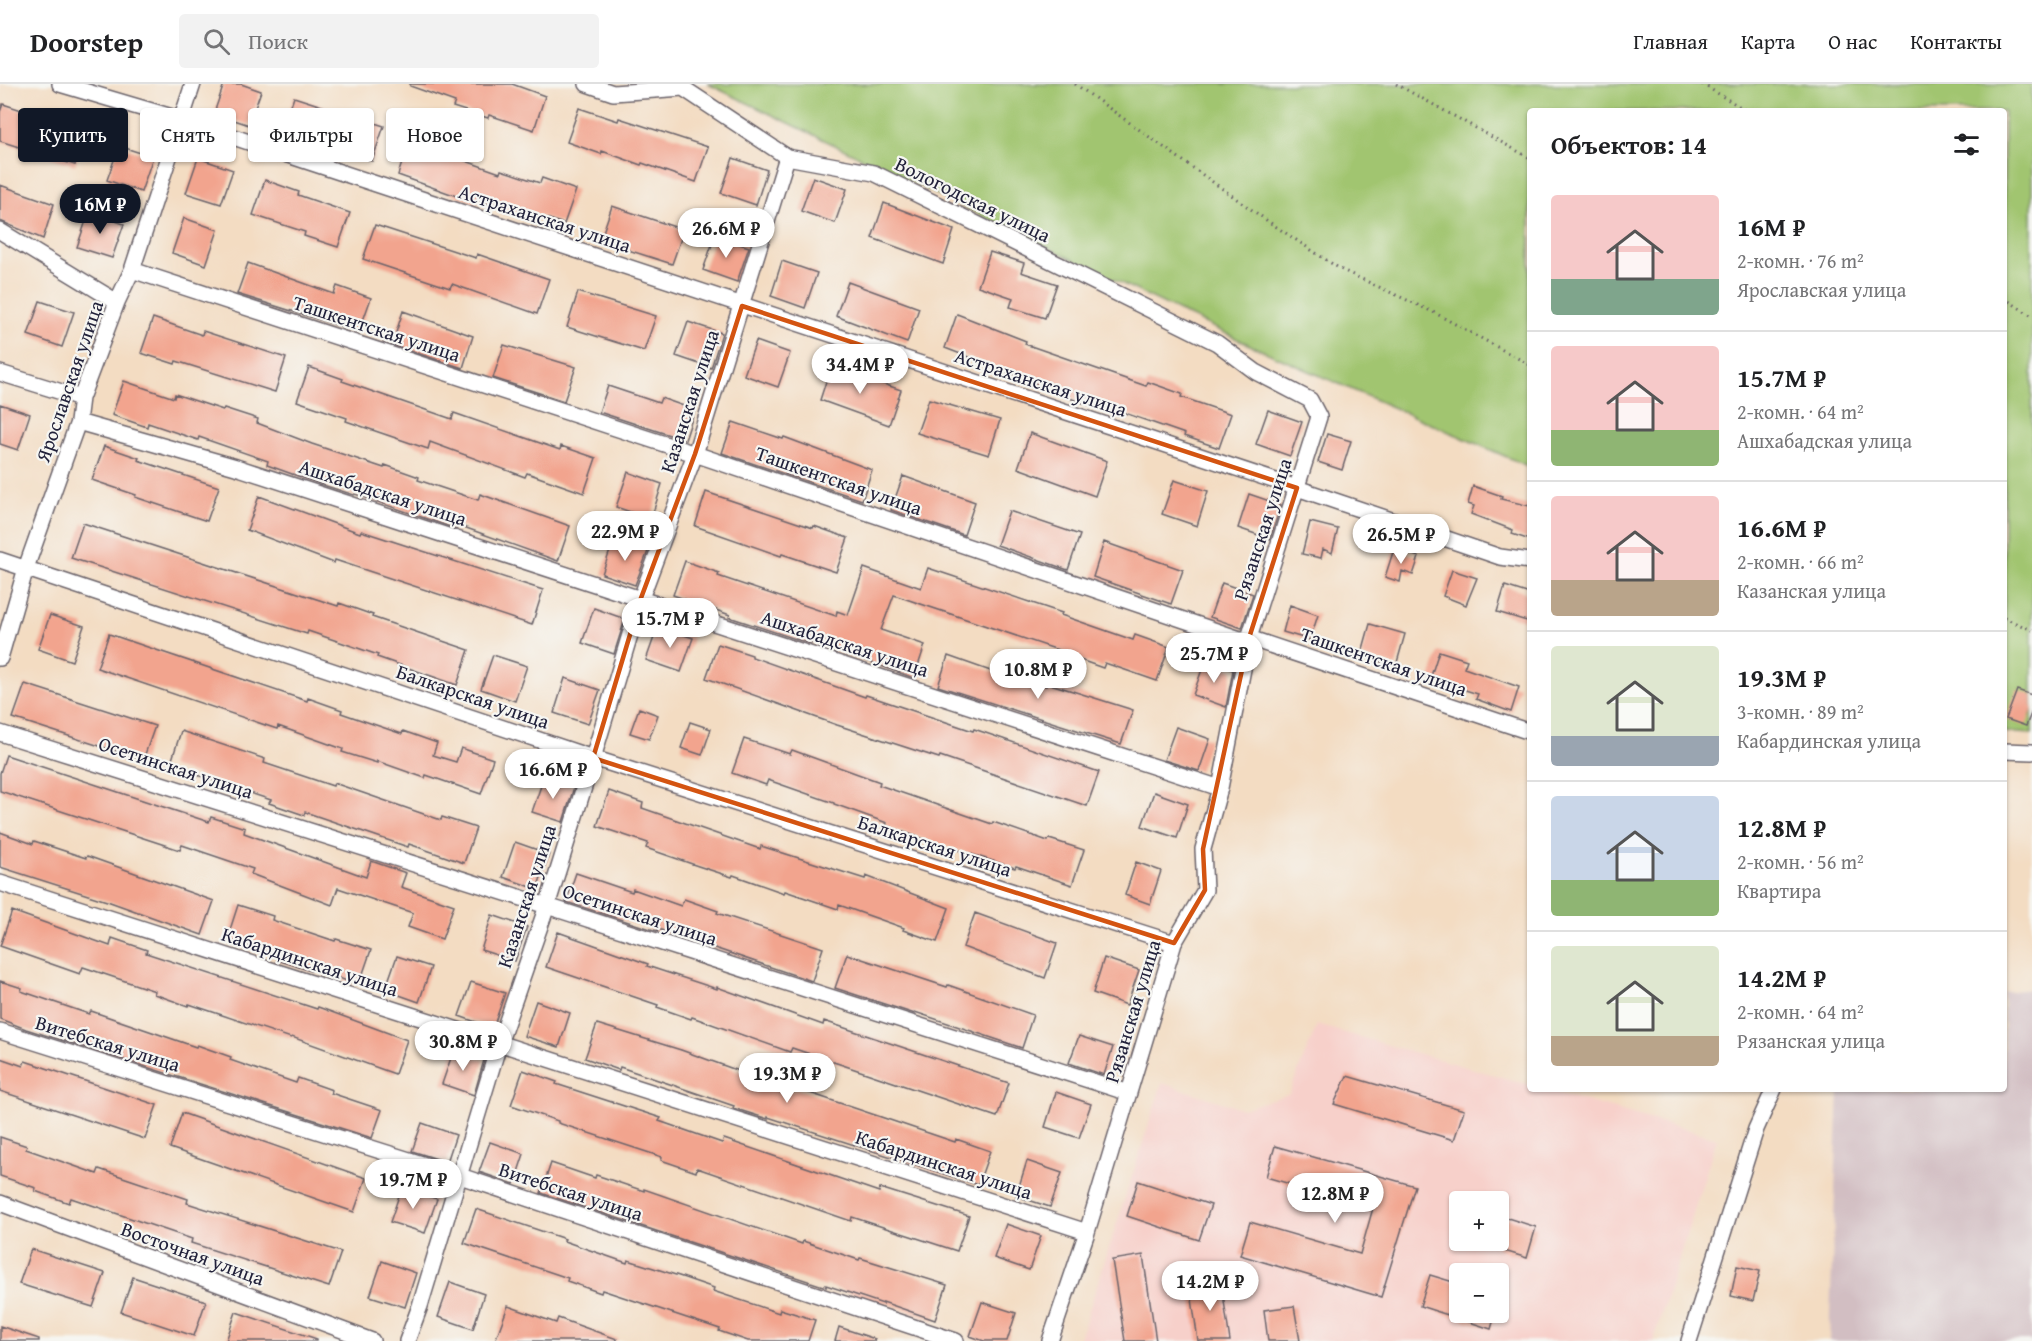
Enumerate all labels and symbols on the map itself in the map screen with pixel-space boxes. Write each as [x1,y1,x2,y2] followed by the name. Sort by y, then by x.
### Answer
[890,149,1056,249] street label: Вологодская улица
[455,176,635,260] street label: Астраханская улица
[58,184,142,235] pin: 16M ₽
[671,208,781,259] pin: 26.6M ₽
[290,287,465,369] street label: Ташкентская улица
[27,296,110,467] street label: Ярославская улица
[652,325,726,476] street label: Казанская улица
[951,340,1131,424] street label: Астраханская улица
[805,344,915,395] pin: 34.4M ₽
[752,438,927,522] street label: Ташкентская улица
[295,451,471,533] street label: Ашхабадская улица
[1225,454,1299,604] street label: Рязанская улица
[570,511,680,562] pin: 22.9M ₽
[1346,514,1456,565] pin: 26.5M ₽
[615,598,725,649] pin: 15.7M ₽
[757,602,933,684] street label: Ашхабадская улица
[1297,619,1472,703] street label: Ташкентская улица
[1159,633,1269,684] pin: 25.7M ₽
[983,649,1093,700] pin: 10.8M ₽
[393,656,554,736] street label: Балкарская улица
[95,728,257,806] street label: Осетинская улица
[498,749,608,800] pin: 16.6M ₽
[854,806,1016,884] street label: Балкарская улица
[489,820,563,971] street label: Казанская улица
[559,875,721,953] street label: Осетинская улица
[218,919,402,1003] street label: Кабардинская улица
[1096,936,1168,1086] street label: Рязанская улица
[32,1007,184,1079] street label: Витебская улица
[408,1021,518,1072] pin: 30.8M ₽
[732,1053,842,1104] pin: 19.3M ₽
[852,1122,1036,1206] street label: Кабардинская улица
[495,1154,647,1228] street label: Витебская улица
[358,1159,468,1210] pin: 19.7M ₽
[1280,1173,1390,1224] pin: 12.8M ₽
[117,1214,269,1293] street label: Восточная улица
[1155,1261,1265,1312] pin: 14.2M ₽

